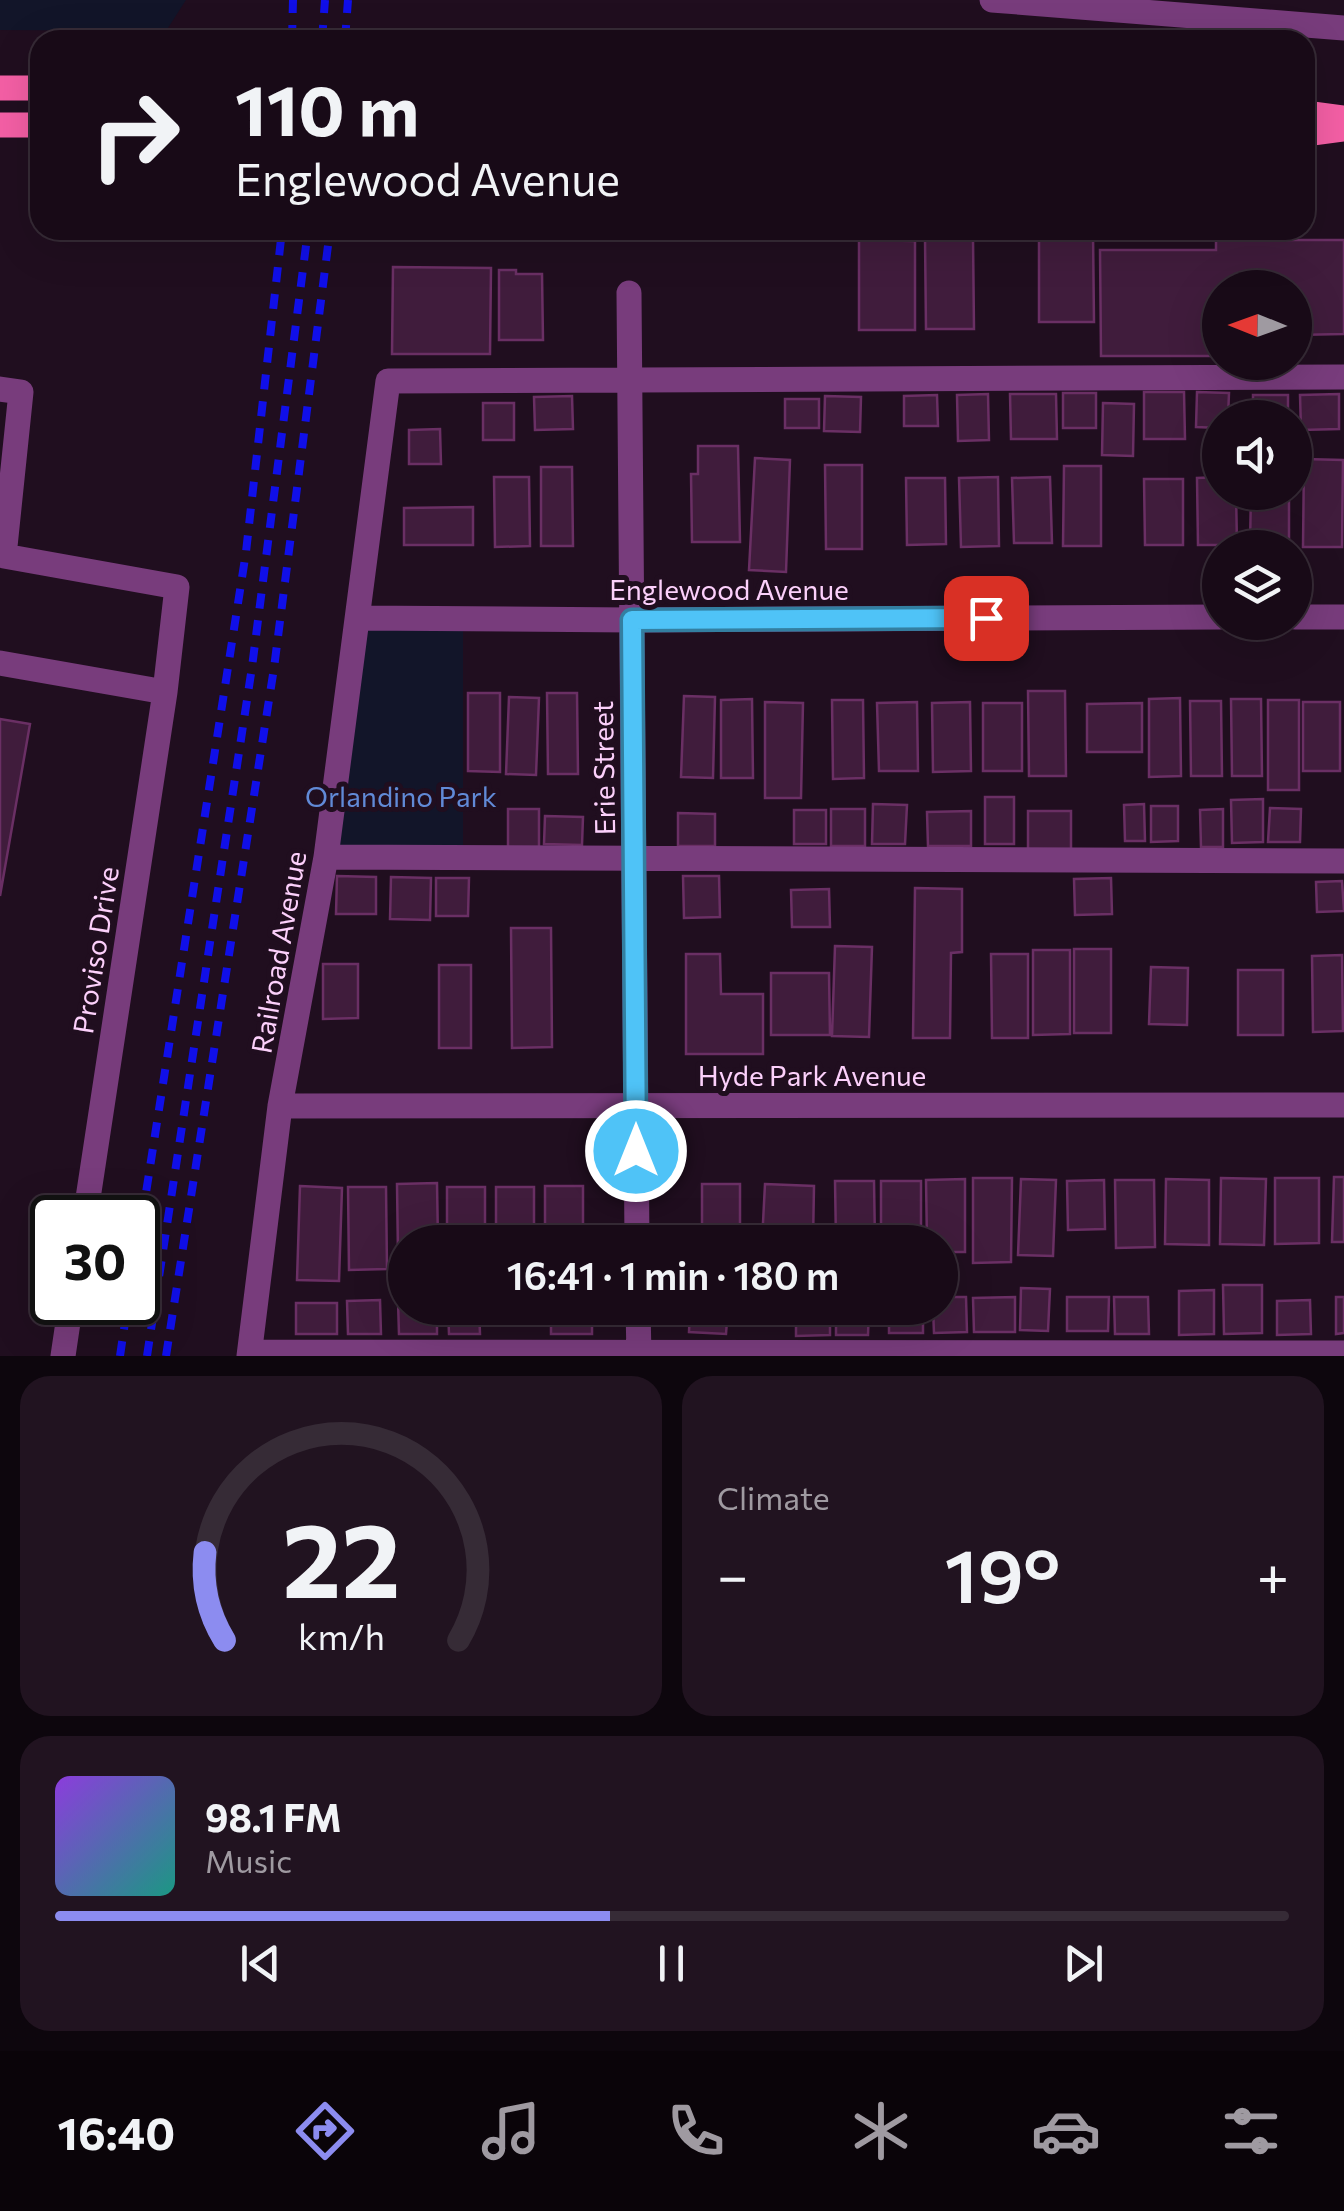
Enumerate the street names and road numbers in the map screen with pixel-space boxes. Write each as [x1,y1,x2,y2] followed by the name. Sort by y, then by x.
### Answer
[609,572,849,606] street label: Englewood Avenue
[585,701,621,835] street label: Erie Street
[243,848,313,1056] street label: Railroad Avenue
[65,864,125,1036] street label: Proviso Drive
[698,1058,926,1092] street label: Hyde Park Avenue

